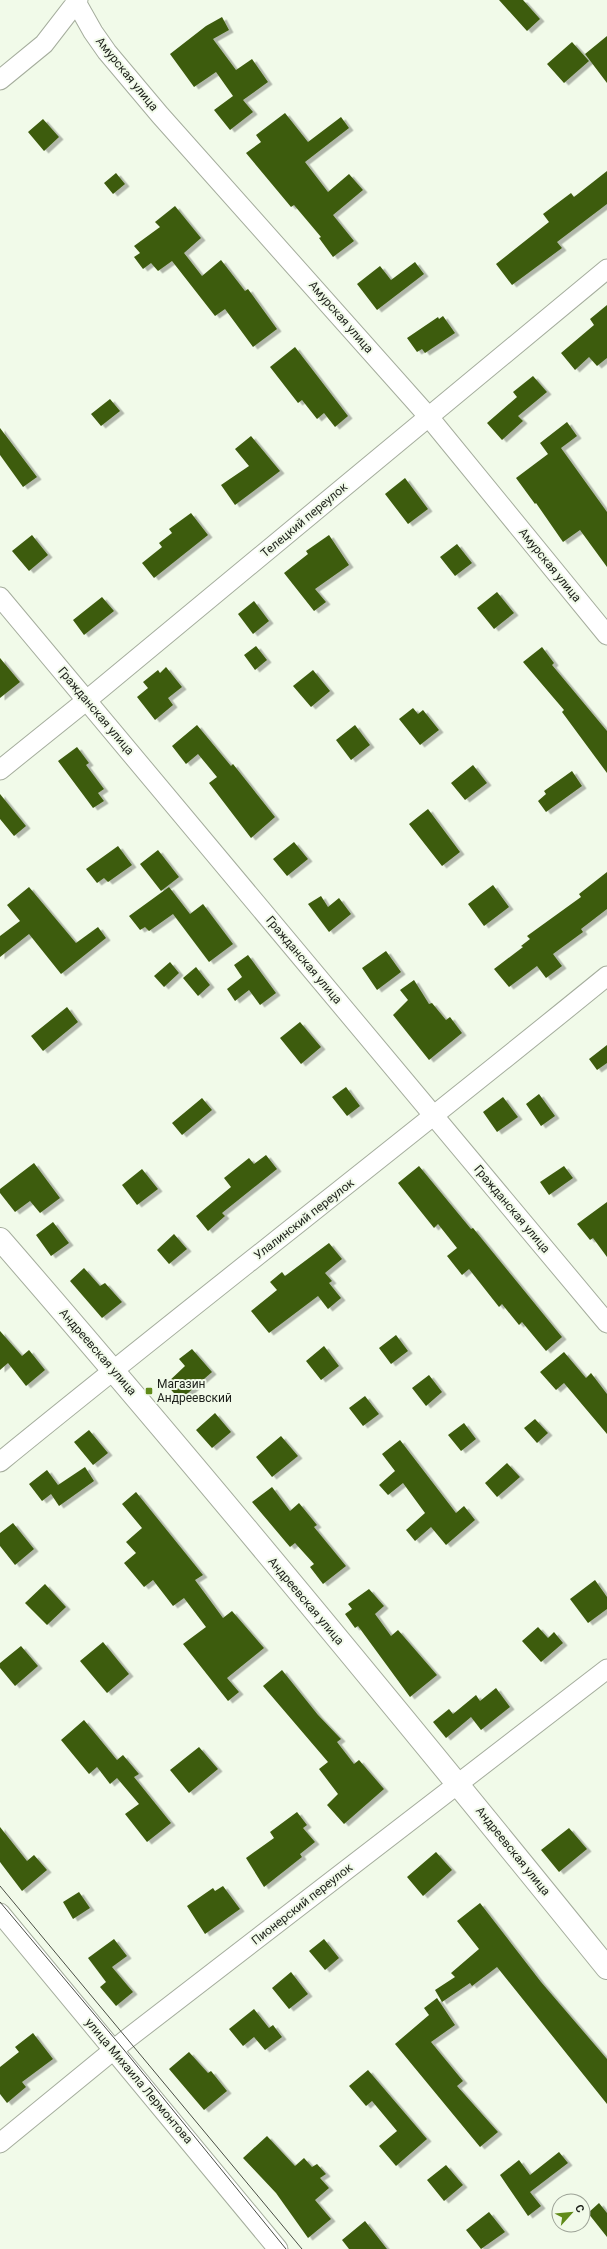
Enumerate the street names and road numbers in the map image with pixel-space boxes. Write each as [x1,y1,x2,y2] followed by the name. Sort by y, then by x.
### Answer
[93,34,161,114] street label: Амурская улица
[306,278,376,356] street label: Амурская улица
[258,479,351,560] street label: Телецкий переулок
[516,525,584,605] street label: Амурская улица
[55,664,137,758] street label: Гражданская улица
[263,913,345,1007] street label: Гражданская улица
[471,1162,553,1256] street label: Гражданская улица
[251,1175,357,1262] street label: Улалинский переулок
[57,1306,139,1398] street label: Андреевская улица
[265,1554,347,1648] street label: Андреевская улица
[473,1804,553,1898] street label: Андреевская улица
[249,1860,356,1948] street label: Пионерский переулок
[82,2016,196,2146] street label: улица Михаила Лермонтова

